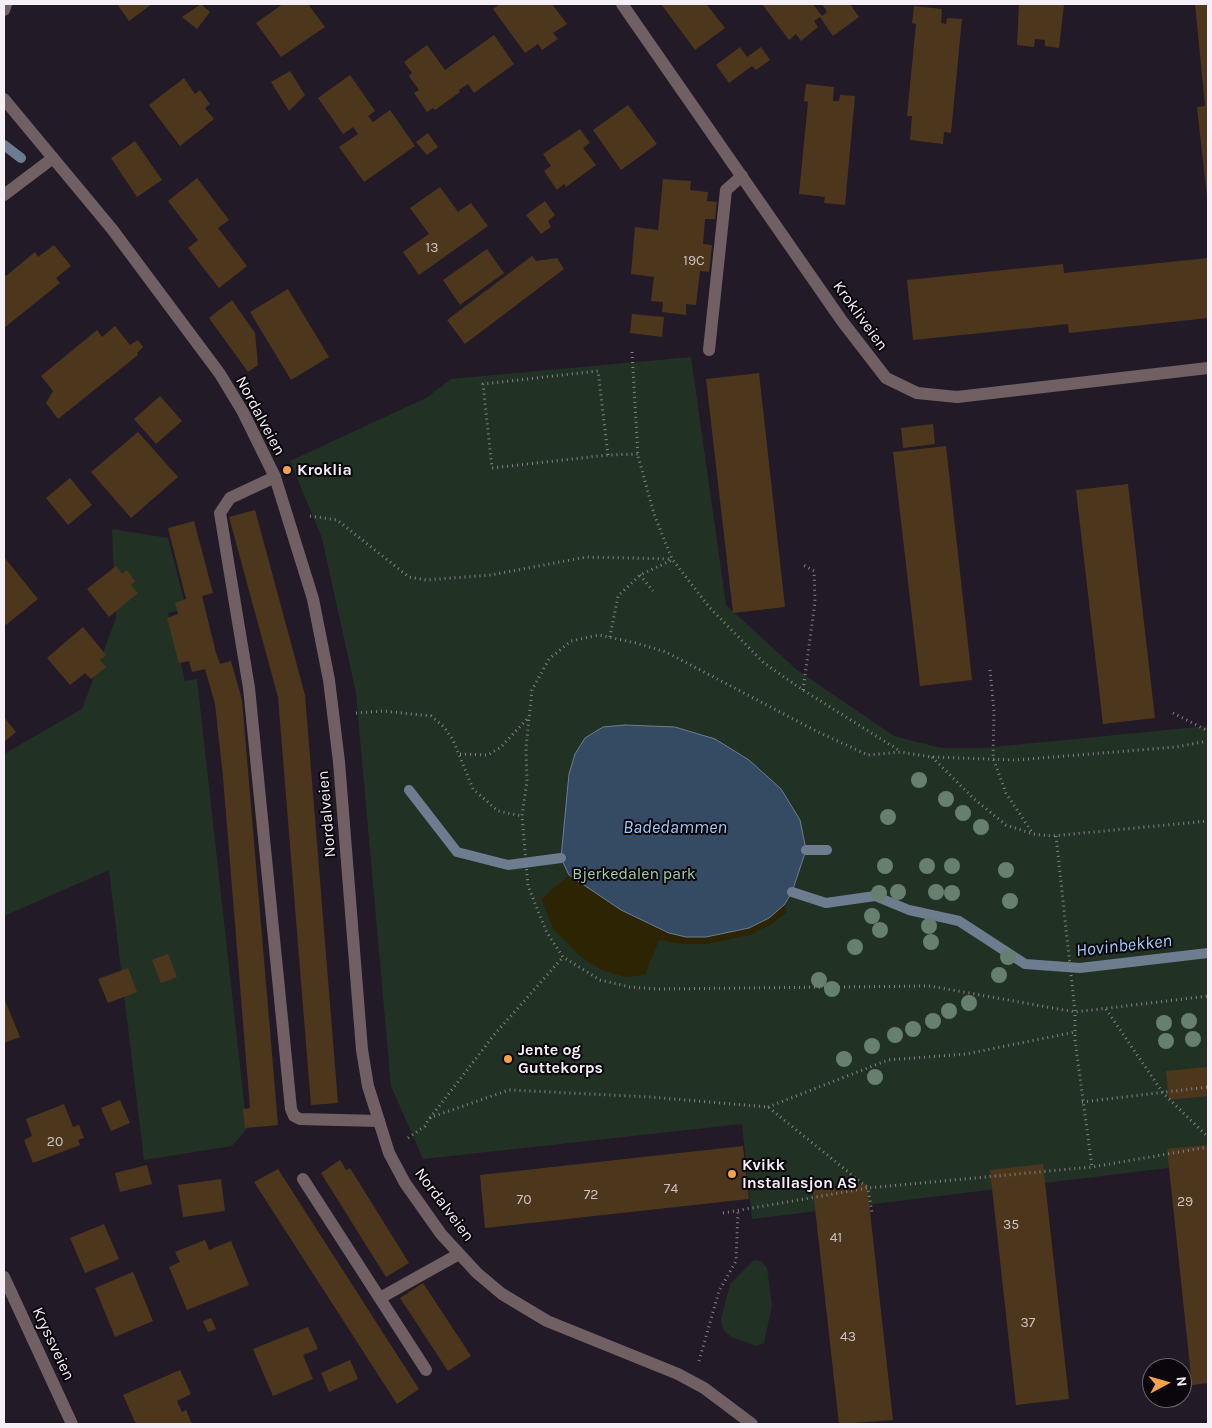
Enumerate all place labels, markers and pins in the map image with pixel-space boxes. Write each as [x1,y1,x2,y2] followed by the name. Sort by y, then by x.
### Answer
[297,460,352,480] place label: Kroklia
[281,464,293,476] marker: Kroklia
[518,1040,603,1078] place label: Jente og Guttekorps
[502,1053,514,1065] marker: Jente og Guttekorps
[742,1155,857,1193] place label: Kvikk Installasjon AS
[726,1168,738,1180] marker: Kvikk Installasjon AS

